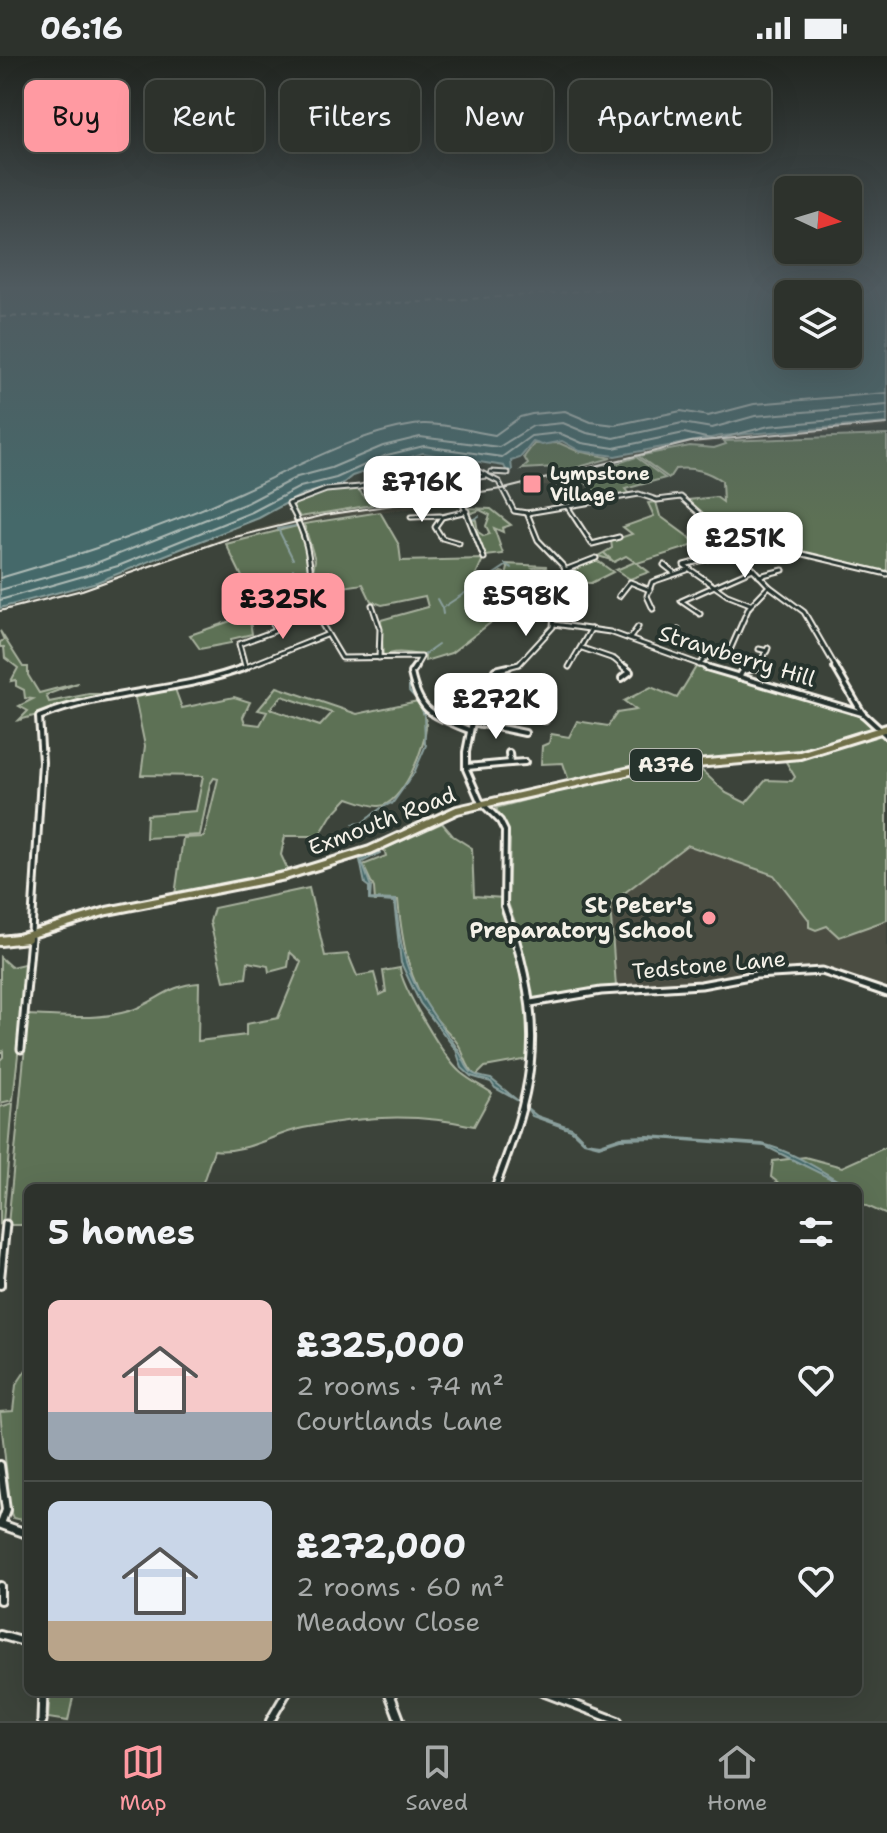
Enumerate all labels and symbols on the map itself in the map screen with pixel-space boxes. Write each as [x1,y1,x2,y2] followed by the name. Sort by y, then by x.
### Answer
[774,176,862,264] north arrow
[366,456,478,524] pin: £716K
[550,462,650,507] place label: Lympstone Village
[521,473,543,495] marker: Lympstone Village
[689,512,801,580] pin: £251K
[470,570,582,638] pin: £598K
[227,573,339,641] pin: £325K
[655,618,819,694] street label: Strawberry Hill
[440,673,552,741] pin: £272K
[630,749,702,781] road number: A376
[304,780,460,862] street label: Exmouth Road
[470,891,693,945] place label: St Peter's Preparatory School
[700,909,718,927] marker: St Peter's Preparatory School
[631,944,787,986] street label: Tedstone Lane

